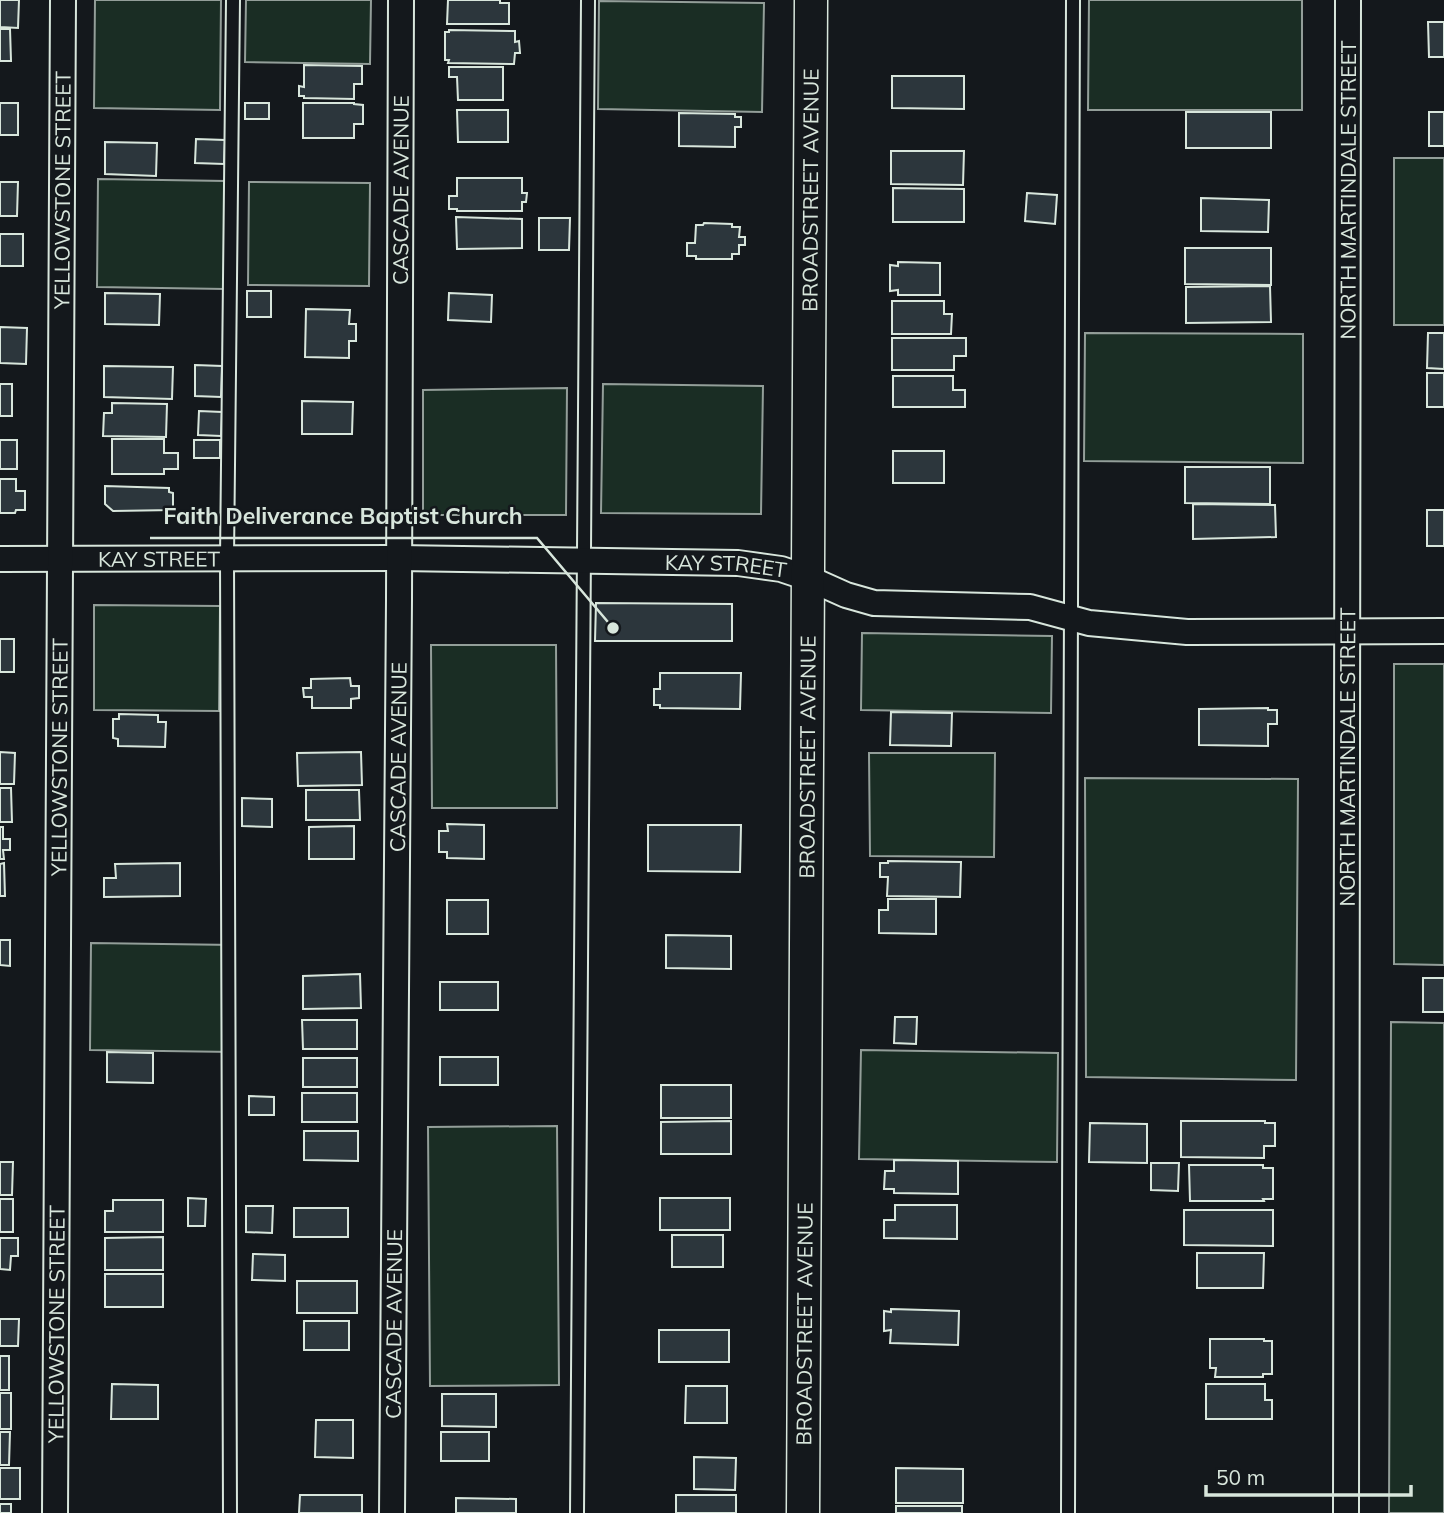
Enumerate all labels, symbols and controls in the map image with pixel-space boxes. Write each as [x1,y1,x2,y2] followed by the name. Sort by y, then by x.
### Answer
[1335,40,1361,340] street label: NORTH MARTINDALE STREET
[796,68,824,312] street label: BROADSTREET AVENUE
[48,71,76,310] street label: YELLOWSTONE STREET
[387,95,414,285] street label: CASCADE AVENUE
[150,494,537,538] callout: Faith Deliverance Baptist Church
[163,501,523,530] text: Faith Deliverance Baptist Church
[98,545,220,572] street label: KAY STREET
[665,549,789,583] street label: KAY STREET
[1334,607,1360,907] street label: NORTH MARTINDALE STREET
[793,635,821,879] street label: BROADSTREET AVENUE
[45,638,73,877] street label: YELLOWSTONE STREET
[384,662,412,852] street label: CASCADE AVENUE
[790,1202,818,1446] street label: BROADSTREET AVENUE
[42,1205,70,1444] street label: YELLOWSTONE STREET
[380,1229,407,1419] street label: CASCADE AVENUE
[1206,1454,1411,1498] scale bar
[1216,1464,1265,1490] text: 50 m

